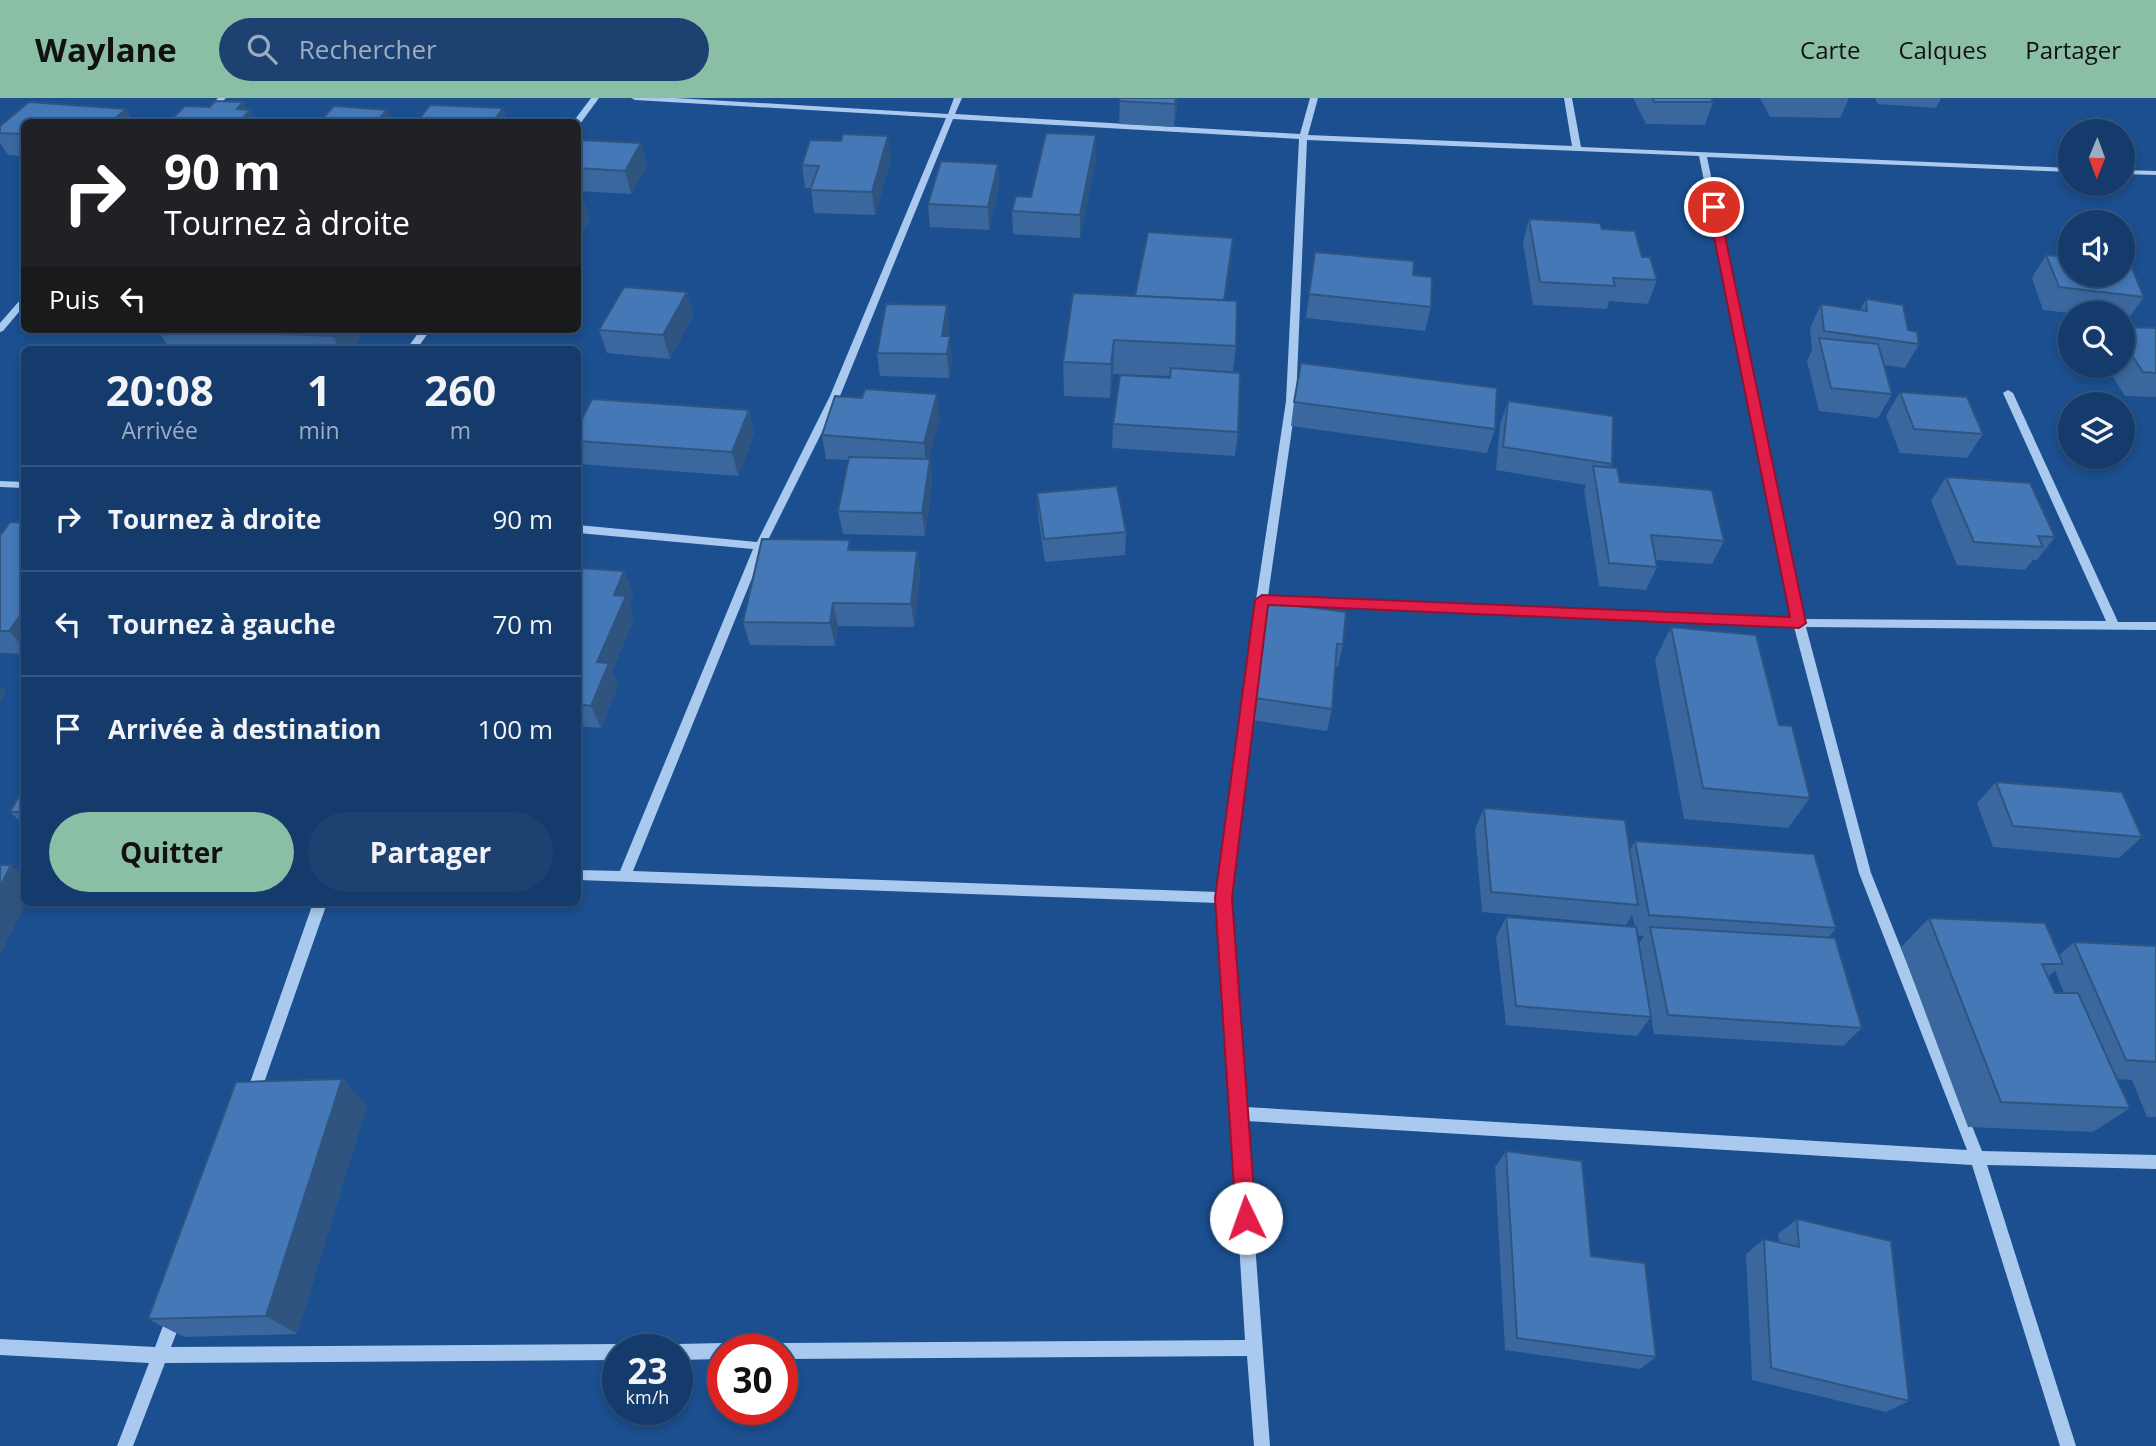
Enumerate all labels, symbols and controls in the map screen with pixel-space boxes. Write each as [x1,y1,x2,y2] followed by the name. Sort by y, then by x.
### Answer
[219,18,709,81] search box
[35,27,177,72] text: Waylane
[243,30,281,68] icon: search
[299,31,437,67] text: Rechercher
[1800,33,1860,66] text: Carte
[1898,33,1987,66] text: Calques
[2025,33,2121,66] text: Partager
[2058,119,2135,196] north arrow
[2058,119,2135,469] map controls
[164,138,281,204] text: 90 m
[49,147,140,238] icon: right
[1684,177,1744,237] pin
[1695,188,1733,226] icon: arrive
[164,201,410,244] text: Tournez à droite
[2058,210,2135,287] button: sound
[114,280,152,318] icon: left
[49,281,100,317] text: Puis
[2058,301,2135,378] button: search
[106,361,214,418] text: 20:08
[307,361,331,418] text: 1
[424,361,496,418] text: 260
[2058,392,2135,469] button: layers
[121,414,198,446] text: Arrivée
[298,414,340,446] text: min
[450,414,471,446] text: m
[49,500,87,538] icon: right
[108,501,321,537] text: Tournez à droite
[492,501,553,537] text: 90 m
[49,605,87,643] icon: left
[108,606,336,642] text: Tournez à gauche
[492,606,553,642] text: 70 m
[49,710,87,748] icon: arrive
[108,711,381,747] text: Arrivée à destination
[478,711,553,747] text: 100 m
[49,812,294,892] button: Quitter
[308,812,553,892] button: Partager
[1209,1181,1283,1255] position arrow
[707,1334,798,1425] speed limit sign: 30
[627,1347,668,1394] text: 23
[626,1385,669,1409] text: km/h

